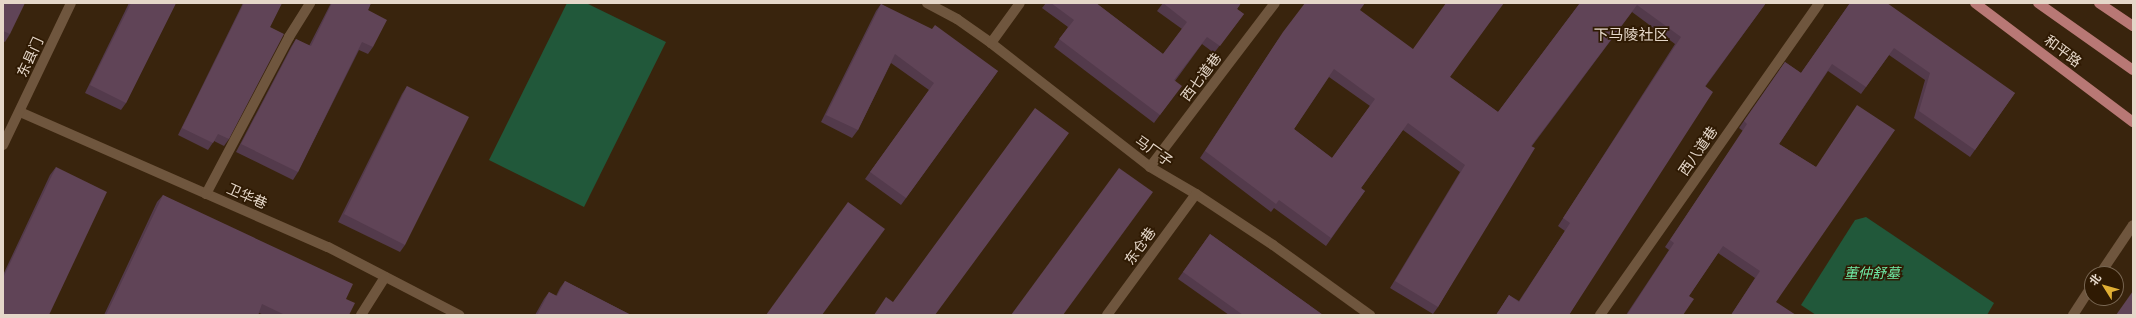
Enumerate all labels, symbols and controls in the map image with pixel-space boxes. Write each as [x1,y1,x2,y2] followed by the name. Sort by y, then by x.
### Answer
[1594,26,1668,44] district label: 下马陵社区
[2041,32,2085,70] street label: 和平路
[14,34,46,80] street label: 东县门
[1177,50,1225,104] street label: 西七道巷
[1675,123,1721,179] street label: 西八道巷
[1132,132,1176,170] street label: 马厂子
[224,180,270,212] street label: 卫华巷
[1121,224,1159,268] street label: 东仓巷
[1844,265,1900,281] park label: 董仲舒墓
[2084,266,2124,306] north arrow
[2086,270,2104,288] text: 北

